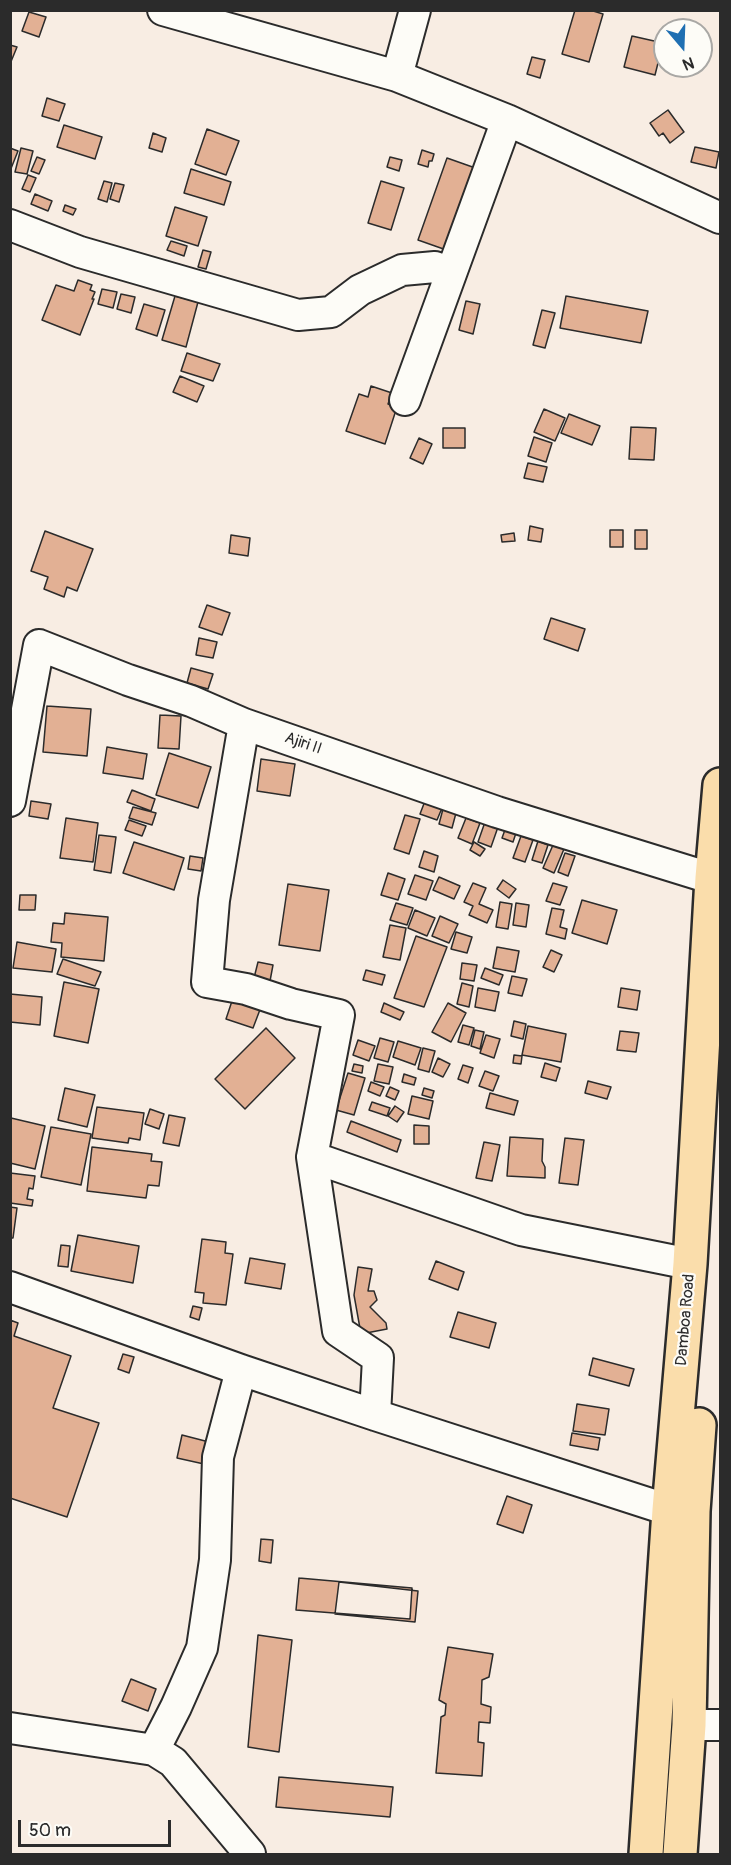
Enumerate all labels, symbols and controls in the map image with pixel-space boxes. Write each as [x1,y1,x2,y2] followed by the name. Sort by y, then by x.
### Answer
[653,18,713,78] north arrow
[680,52,697,74] text: N
[282,729,324,759] street label: Ajiri II
[672,1273,700,1367] street label: Damboa Road
[21,1808,174,1846] scale bar
[29,1819,71,1842] text: 50 m

